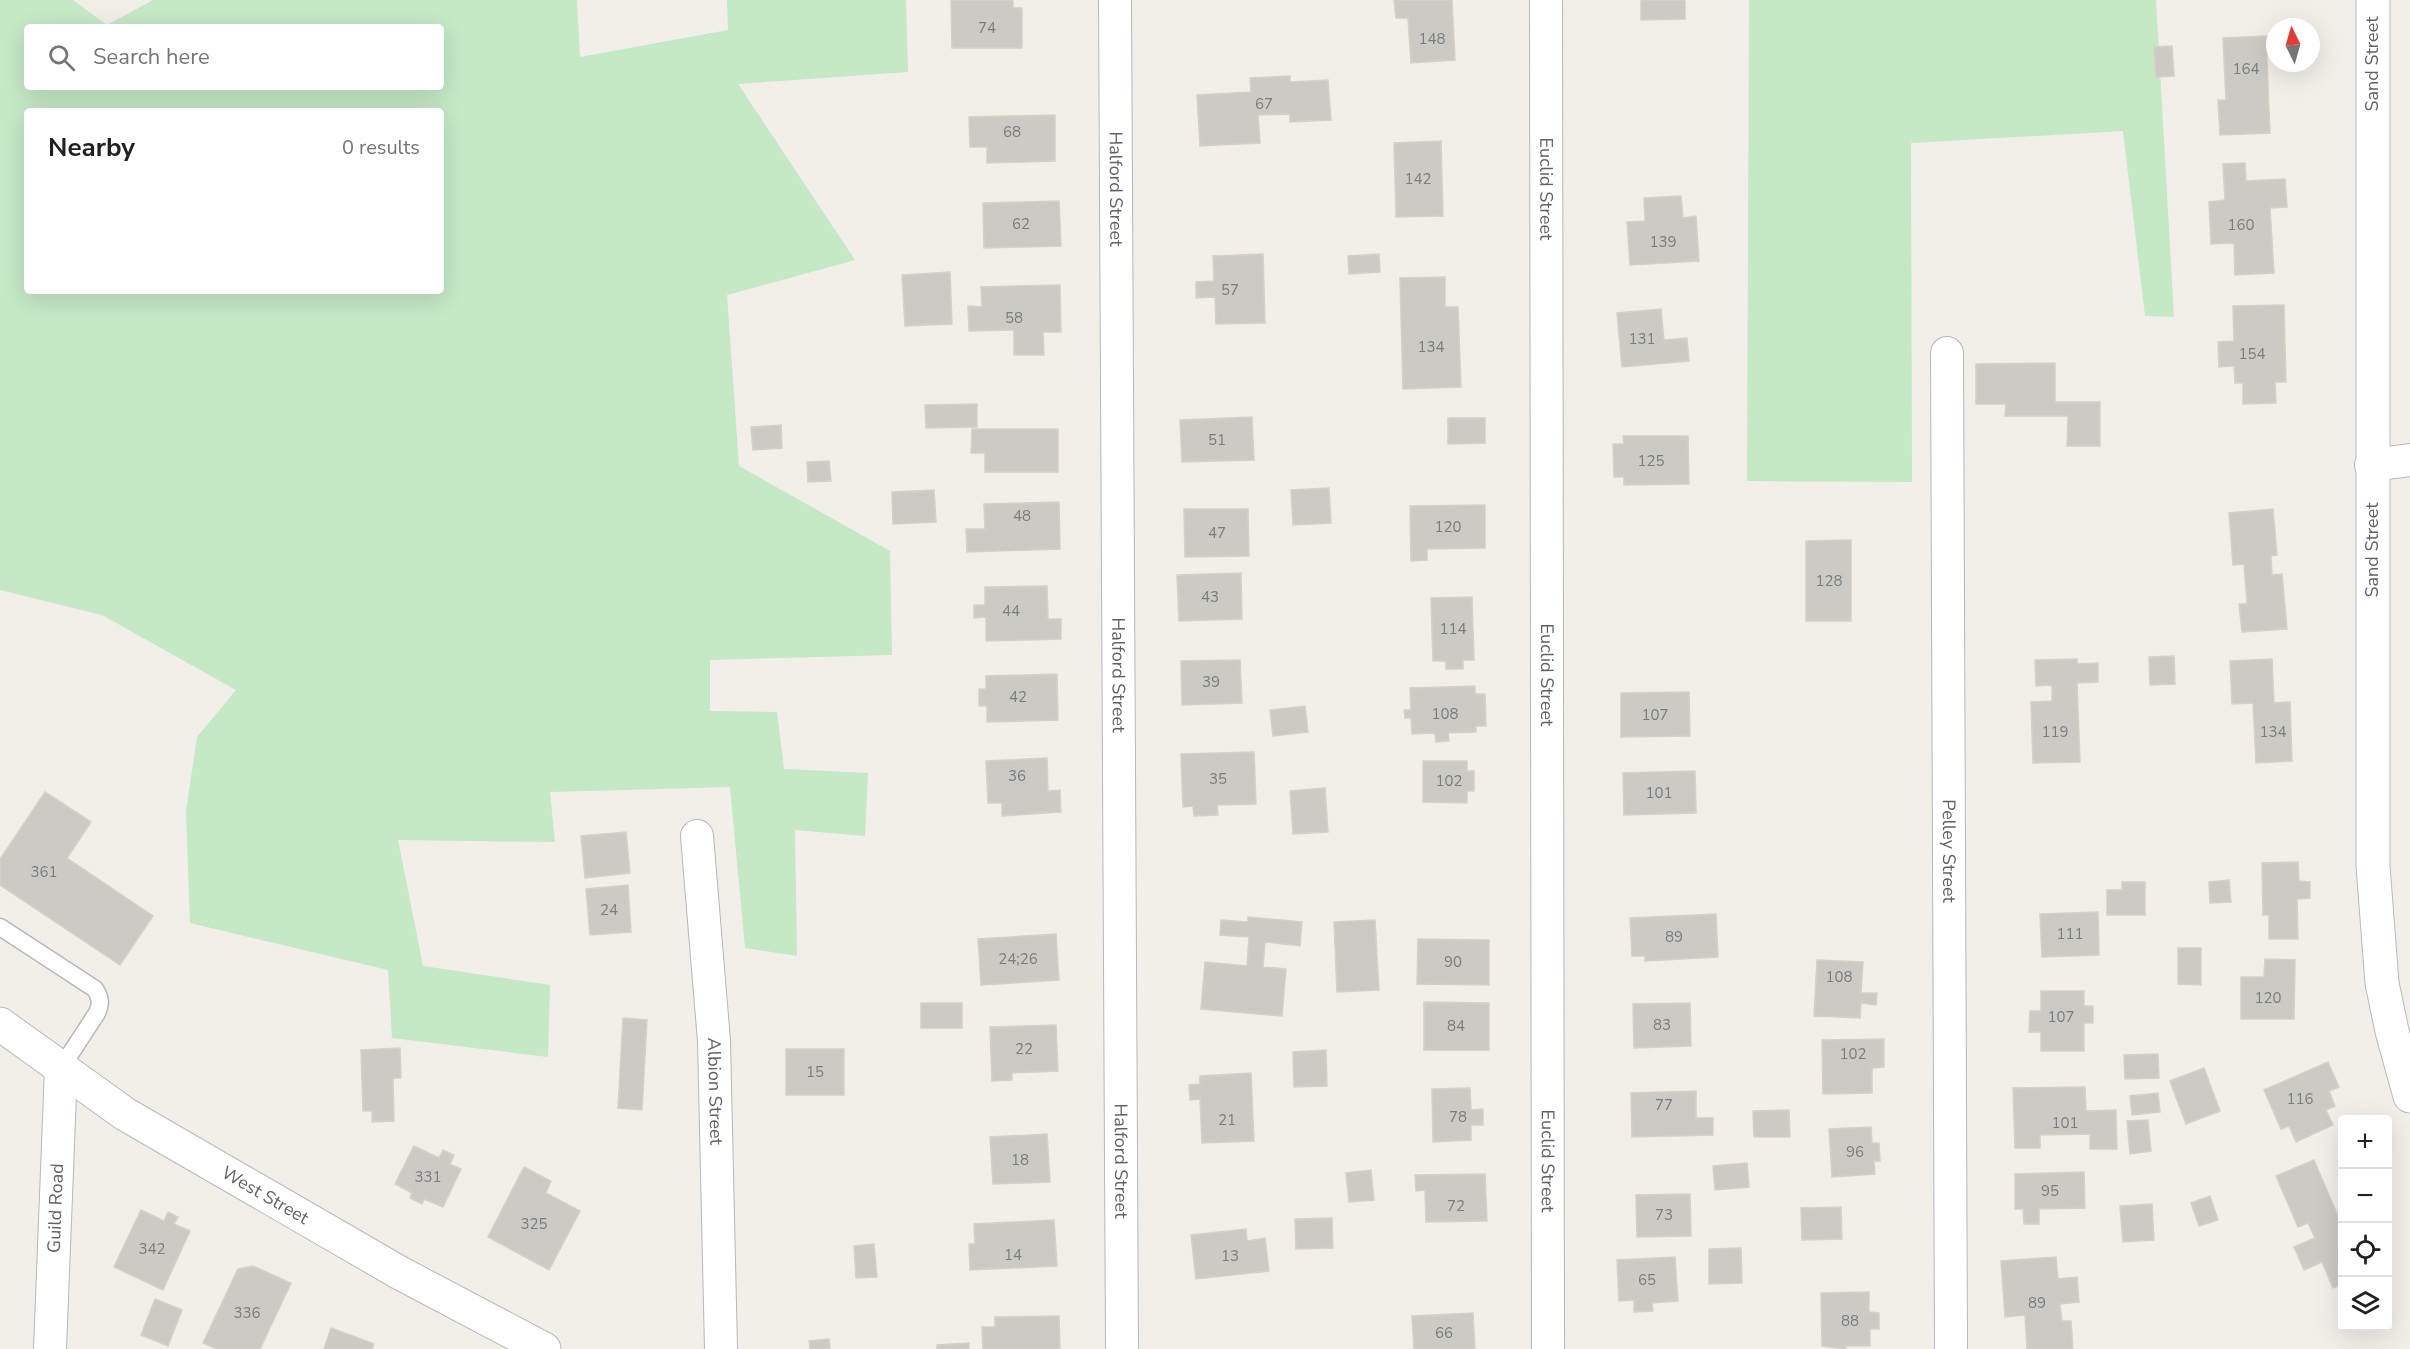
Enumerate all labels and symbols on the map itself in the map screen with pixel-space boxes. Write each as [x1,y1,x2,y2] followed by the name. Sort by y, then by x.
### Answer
[2360,16,2384,112] street label: Sand Street
[978,18,996,38] house number: 74
[2266,18,2320,72] north arrow
[1418,29,1446,49] house number: 148
[2232,59,2260,79] house number: 164
[1255,94,1273,114] house number: 67
[1003,122,1021,142] house number: 68
[1104,131,1128,247] street label: Halford Street
[1534,138,1558,241] street label: Euclid Street
[1404,169,1432,189] house number: 142
[1012,214,1030,234] house number: 62
[2227,215,2255,235] house number: 160
[1649,232,1677,252] house number: 139
[1221,280,1239,300] house number: 57
[1005,308,1023,328] house number: 58
[1628,329,1656,349] house number: 131
[1417,337,1445,357] house number: 134
[2238,344,2266,364] house number: 154
[1208,430,1226,450] house number: 51
[1637,451,1665,471] house number: 125
[2360,502,2384,598] street label: Sand Street
[1013,506,1031,526] house number: 48
[1434,517,1462,537] house number: 120
[1208,523,1226,543] house number: 47
[1815,571,1843,591] house number: 128
[1201,587,1219,607] house number: 43
[1002,601,1020,621] house number: 44
[1106,617,1131,733] street label: Halford Street
[1439,619,1467,639] house number: 114
[1535,624,1559,727] street label: Euclid Street
[1202,672,1220,692] house number: 39
[1009,687,1027,707] house number: 42
[1431,704,1459,724] house number: 108
[1641,705,1669,725] house number: 107
[2041,722,2069,742] house number: 119
[2259,722,2287,742] house number: 134
[1008,766,1026,786] house number: 36
[1209,769,1227,789] house number: 35
[1435,771,1463,791] house number: 102
[1645,783,1673,803] house number: 101
[1937,799,1961,904] street label: Pelley Street
[30,862,58,882] house number: 361
[600,900,618,920] house number: 24
[2056,924,2084,944] house number: 111
[1665,927,1683,947] house number: 89
[998,949,1038,969] house number: 24;26
[1444,952,1462,972] house number: 90
[1825,967,1853,987] house number: 108
[2254,988,2282,1008] house number: 120
[2047,1007,2075,1027] house number: 107
[1653,1015,1671,1035] house number: 83
[1447,1016,1465,1036] house number: 84
[702,1037,728,1146] street label: Albion Street
[1015,1039,1033,1059] house number: 22
[1839,1044,1867,1064] house number: 102
[806,1062,824,1082] house number: 15
[2286,1089,2314,1109] house number: 116
[1655,1095,1673,1115] house number: 77
[1109,1103,1133,1219] street label: Halford Street
[1449,1107,1467,1127] house number: 78
[1218,1110,1236,1130] house number: 21
[1536,1110,1560,1213] street label: Euclid Street
[2051,1113,2079,1133] house number: 101
[1846,1142,1864,1162] house number: 96
[1011,1150,1029,1170] house number: 18
[217,1160,314,1230] street label: West Street
[42,1163,69,1253] street label: Guild Road
[414,1167,442,1187] house number: 331
[2041,1181,2059,1201] house number: 95
[1447,1196,1465,1216] house number: 72
[1655,1205,1673,1225] house number: 73
[520,1214,548,1234] house number: 325
[138,1239,166,1259] house number: 342
[1004,1245,1022,1265] house number: 14
[1221,1246,1239,1266] house number: 13
[1638,1270,1656,1290] house number: 65
[2028,1293,2046,1313] house number: 89
[233,1303,261,1323] house number: 336
[1841,1311,1859,1331] house number: 88
[1435,1323,1453,1343] house number: 66

